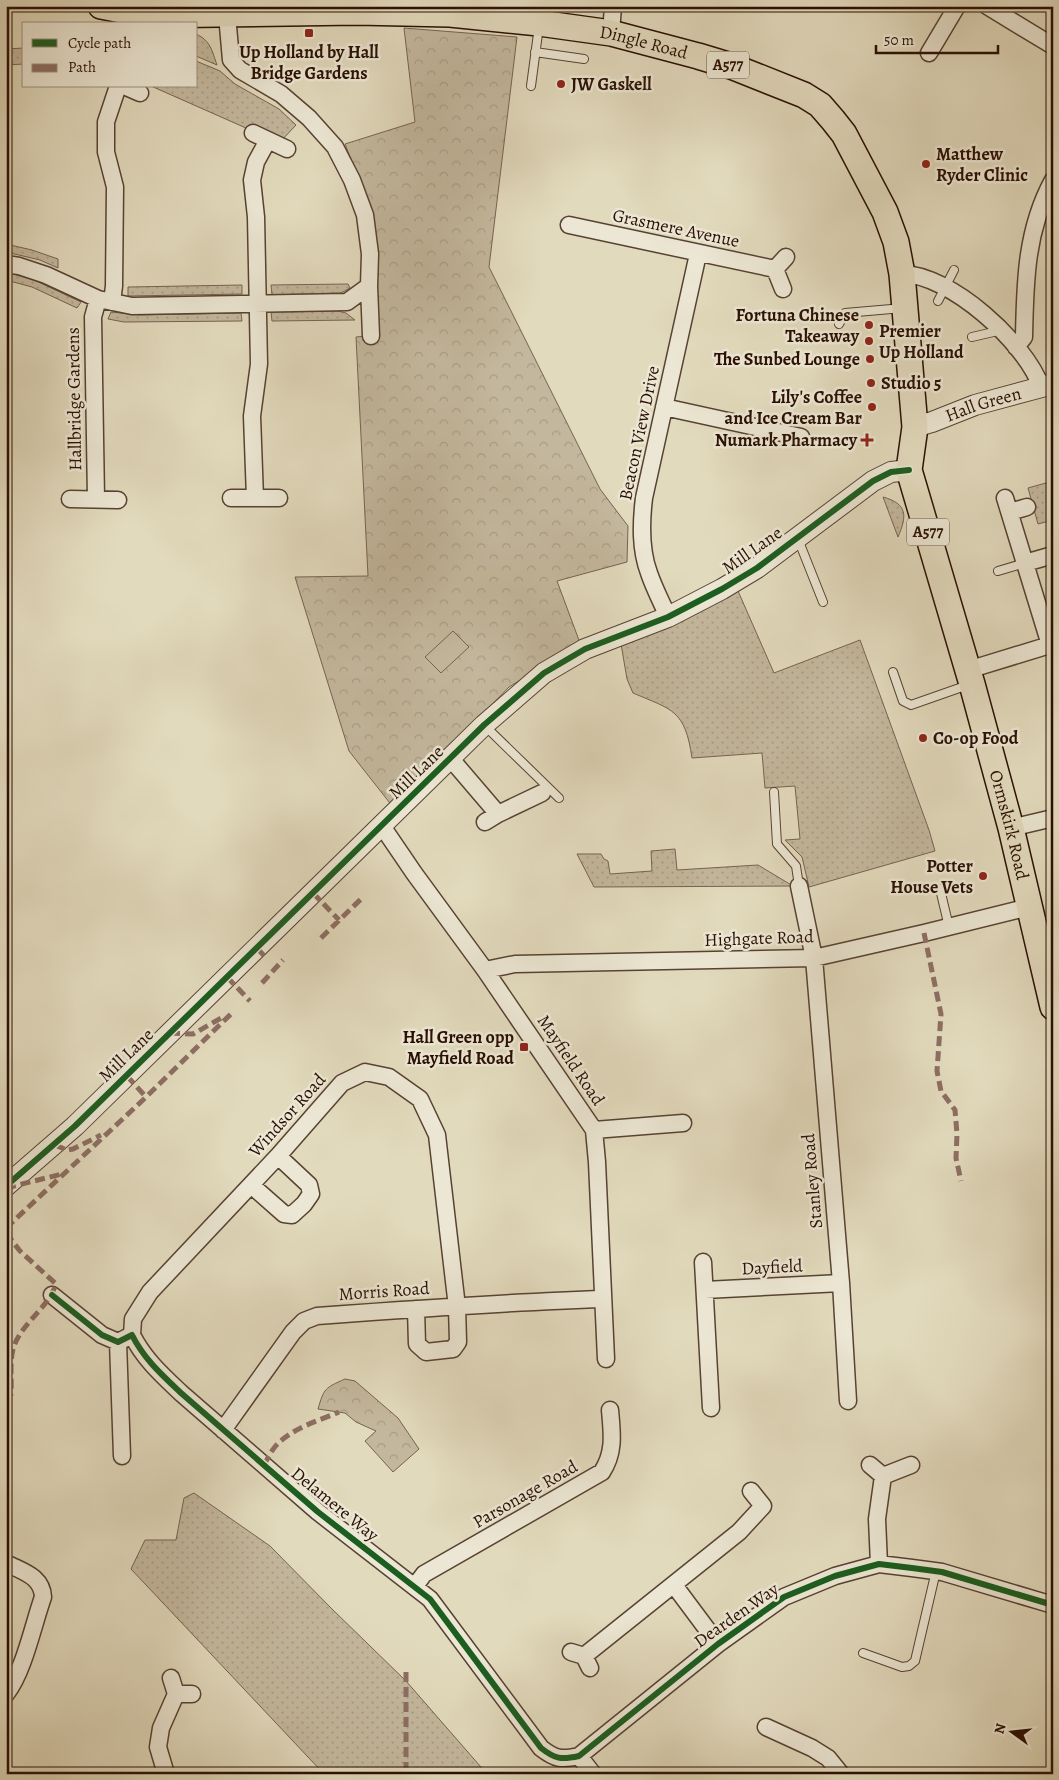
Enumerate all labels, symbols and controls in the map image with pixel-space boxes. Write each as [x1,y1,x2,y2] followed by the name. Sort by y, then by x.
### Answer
[598,20,691,65] street label: Dingle Road
[22,22,198,88] legend
[876,22,999,54] scale bar
[303,27,315,39] marker: Up Holland by Hall Bridge Gardens
[884,30,914,50] text: 50 m
[68,33,131,53] text: Cycle path
[239,40,379,85] place label: Up Holland by Hall Bridge Gardens
[707,52,749,78] road number: A577
[68,57,96,77] text: Path
[571,72,652,96] place label: JW Gaskell
[555,78,567,90] marker: JW Gaskell
[936,142,1028,187] place label: Matthew Ryder Clinic
[920,158,932,170] marker: Matthew Ryder Clinic
[610,203,742,253] street label: Grasmere Avenue
[736,303,860,348] place label: Fortuna Chinese Takeaway
[863,319,875,331] marker: Fortuna Chinese Takeaway
[879,319,964,364] place label: Premier Up Holland
[61,327,87,471] street label: Hallbridge Gardens
[863,335,875,347] marker: Premier Up Holland
[714,347,860,371] place label: The Sunbed Lounge
[864,353,876,365] marker: The Sunbed Lounge
[613,364,665,502] street label: Beacon View Drive
[881,371,942,395] place label: Studio 5
[865,377,877,389] marker: Studio 5
[942,381,1024,428] street label: Hall Green
[725,385,863,430] place label: Lily's Coffee and Ice Cream Bar
[866,401,878,413] marker: Lily's Coffee and Ice Cream Bar
[715,428,858,452] place label: Numark Pharmacy
[861,434,873,446] marker: Numark Pharmacy
[907,518,949,546] road number: A577
[717,521,787,579] street label: Mill Lane
[933,726,1019,750] place label: Co-op Food
[917,732,929,744] marker: Co-op Food
[383,740,449,804] street label: Mill Lane
[984,767,1035,882] street label: Ormskirk Road
[890,854,974,899] place label: Potter House Vets
[977,870,989,882] marker: Potter House Vets
[704,924,814,952] street label: Highgate Road
[532,1010,610,1110] street label: Mayfield Road
[93,1023,159,1087] street label: Mill Lane
[402,1025,514,1070] place label: Hall Green opp Mayfield Road
[518,1041,530,1053] marker: Hall Green opp Mayfield Road
[242,1068,331,1163] street label: Windsor Road
[796,1132,828,1229] street label: Stanley Road
[741,1253,804,1281] street label: Dayfield
[338,1276,431,1306] street label: Morris Road
[468,1454,582,1534] street label: Parsonage Road
[286,1461,385,1547] street label: Delamere Way
[689,1576,784,1653] street label: Dearden Way
[986,1708,1036,1758] north arrow
[989,1721,1010,1736] text: N

